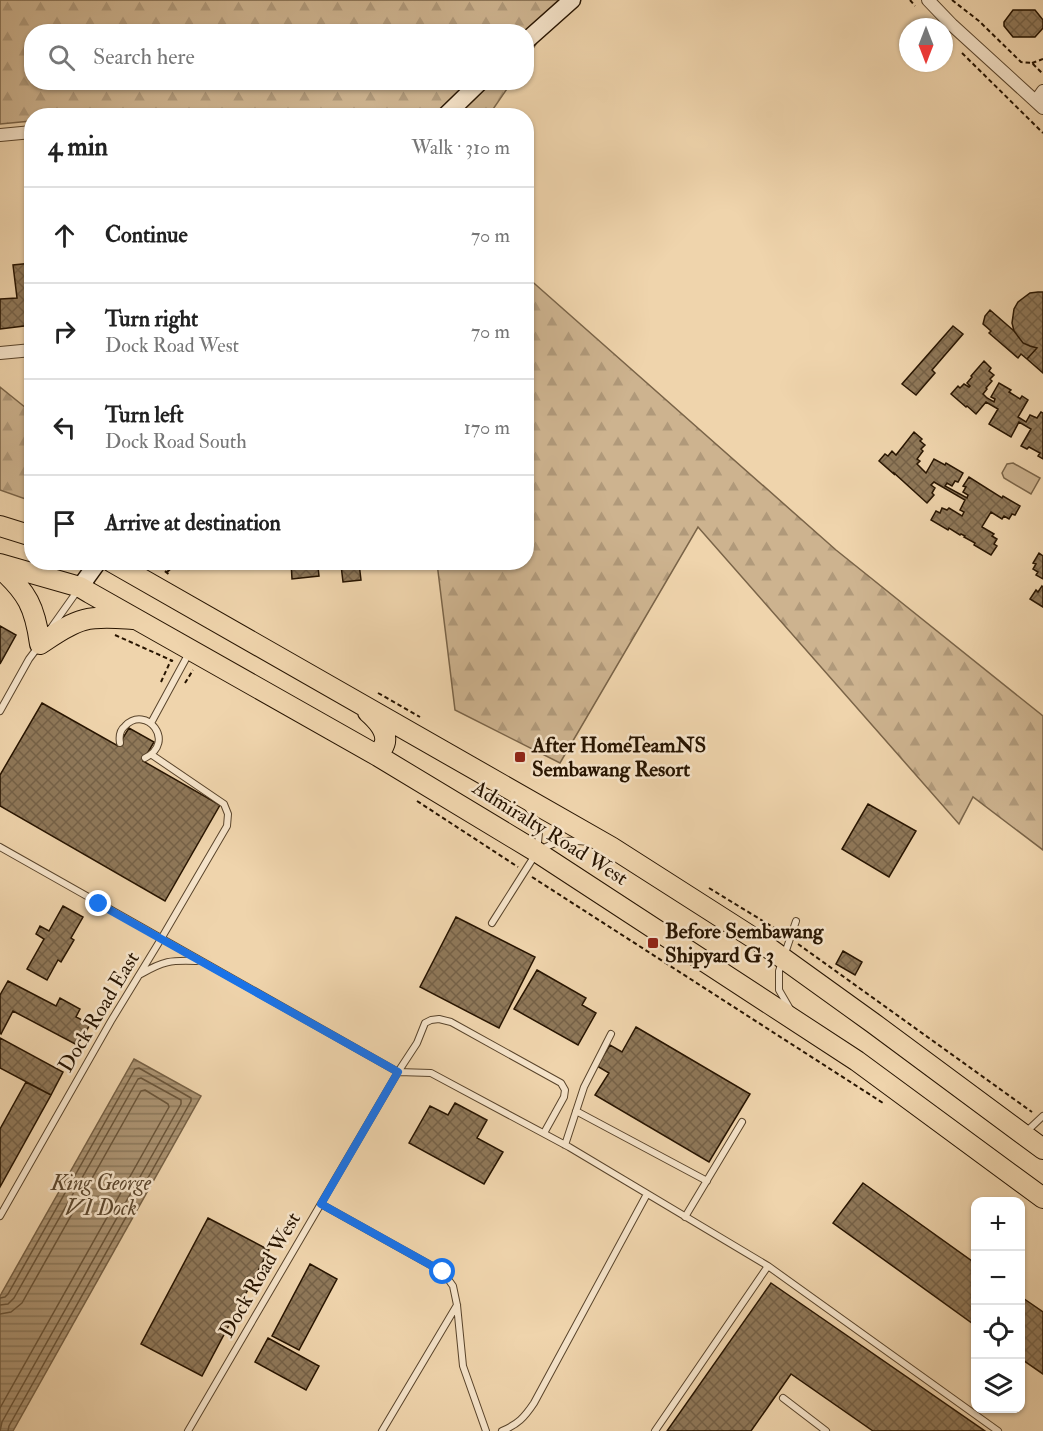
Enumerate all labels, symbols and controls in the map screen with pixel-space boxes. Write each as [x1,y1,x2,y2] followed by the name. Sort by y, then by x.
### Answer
[899,18,953,72] north arrow
[24,24,534,90] search box
[45,41,78,74] icon: search
[93,43,195,71] text: Search here
[48,131,108,163] text: 4 min
[411,135,510,160] text: Walk · 310 m
[48,219,81,252] icon: ahead
[105,221,188,249] text: Continue
[471,223,510,248] text: 70 m
[105,305,198,333] text: Turn right
[48,315,81,348] icon: right
[471,319,510,344] text: 70 m
[105,333,239,358] text: Dock Road West
[105,401,184,429] text: Turn left
[48,411,81,444] icon: left
[464,415,510,440] text: 170 m
[105,429,247,454] text: Dock Road South
[48,507,81,540] icon: arrive
[105,509,281,537] text: Arrive at destination
[531,732,706,783] place label: After HomeTeamNS Sembawang Resort
[513,750,527,764] marker: After HomeTeamNS Sembawang Resort
[466,774,633,892] street label: Admiralty Road West
[85,890,111,916] route end
[665,918,824,969] place label: Before Sembawang Shipyard G 3
[646,936,660,950] marker: Before Sembawang Shipyard G 3
[52,946,146,1077] street label: Dock Road East
[50,1169,152,1222] water label: King George VI Dock
[971,1197,1025,1413] map controls
[971,1197,1025,1251] button: +
[213,1207,307,1343] street label: Dock Road West
[971,1251,1025,1305] button: −
[429,1258,455,1284] route start
[971,1305,1025,1359] button: locate
[971,1359,1025,1413] button: layers

